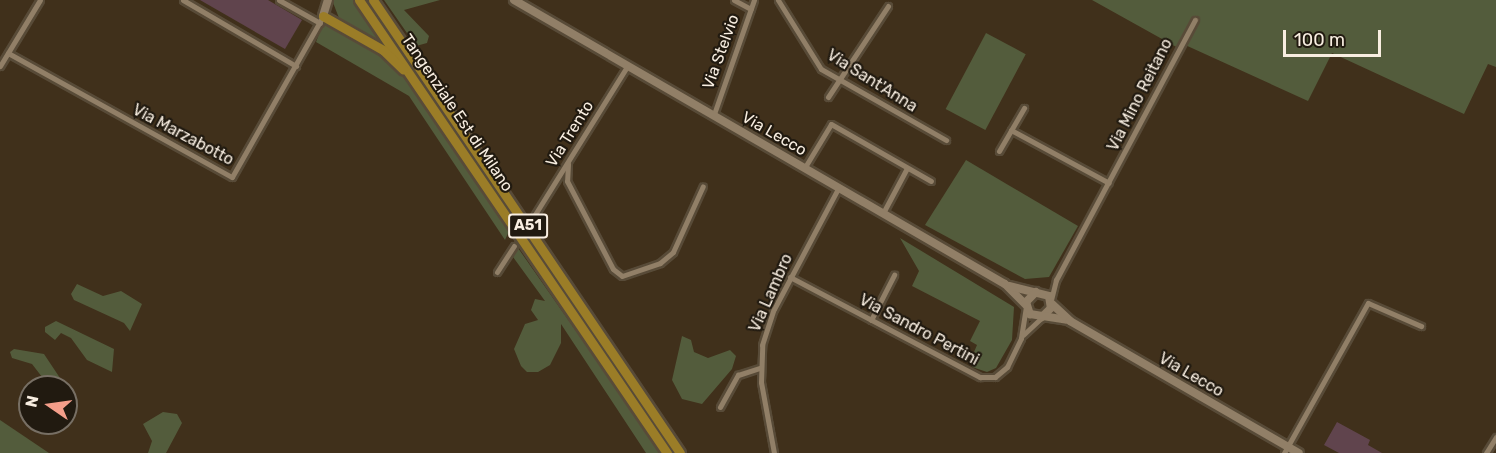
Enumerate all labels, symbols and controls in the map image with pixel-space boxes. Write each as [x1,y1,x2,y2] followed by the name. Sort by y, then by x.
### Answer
[699,12,743,92] street label: Via Stelvio
[1286,18,1384,56] scale bar
[1294,29,1345,51] text: 100 m
[397,31,517,195] street label: Tangenziale Est di Milano
[1103,36,1177,154] street label: Via Mino Reitano
[823,46,921,116] street label: Via Sant'Anna
[542,97,598,171] street label: Via Trento
[129,100,237,170] street label: Via Marzabotto
[738,108,810,160] street label: Via Lecco
[507,214,549,238] road number: A51
[745,251,797,335] street label: Via Lambro
[856,290,982,370] street label: Via Sandro Pertini
[1155,349,1227,401] street label: Via Lecco
[18,375,78,435] north arrow
[21,394,42,409] text: N

